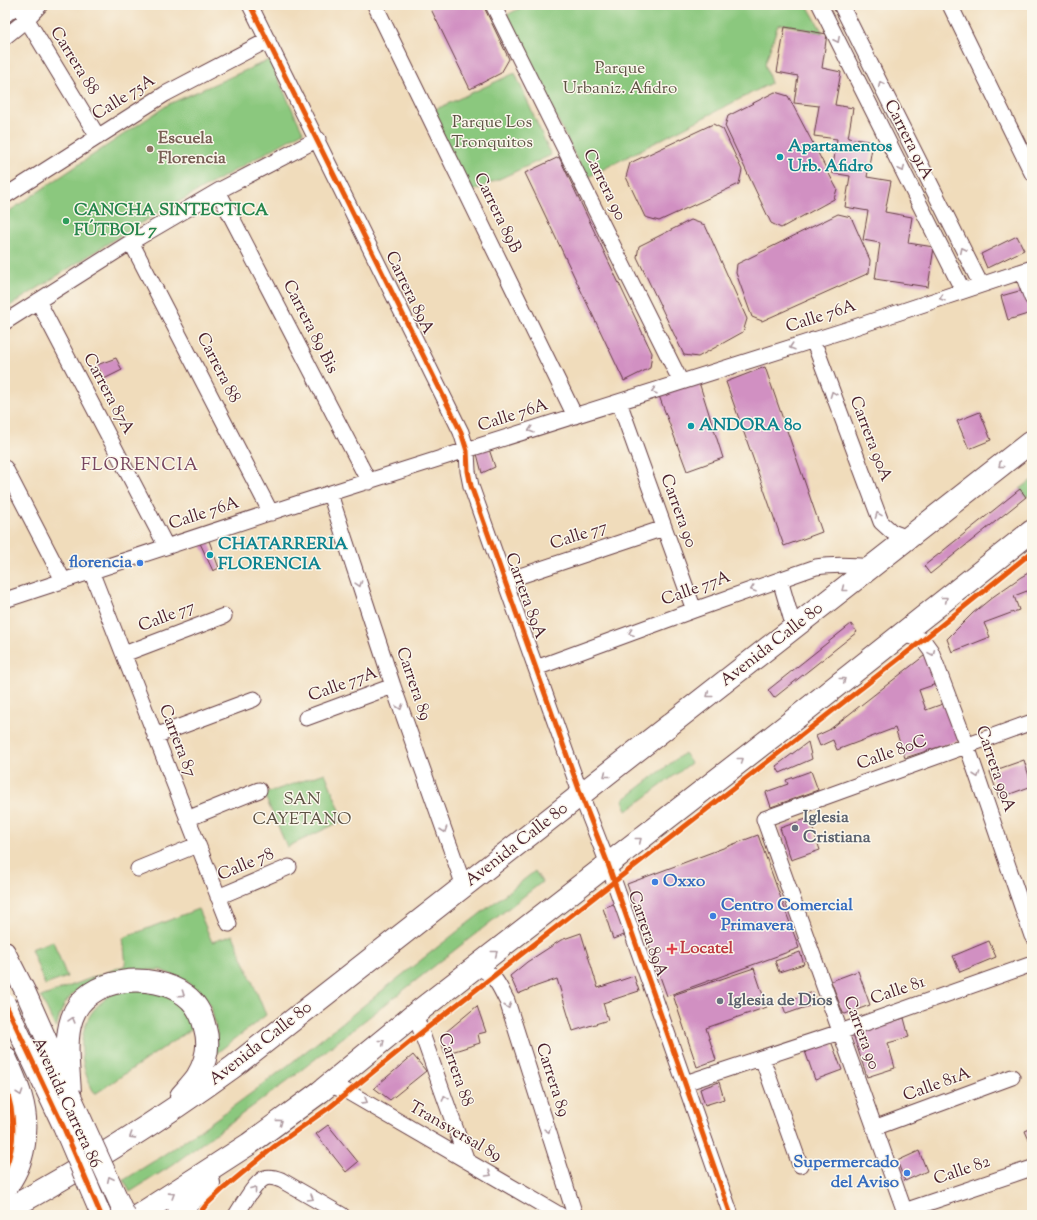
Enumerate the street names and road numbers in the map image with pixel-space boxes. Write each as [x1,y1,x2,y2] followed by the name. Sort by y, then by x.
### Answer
[44,22,104,100] street label: Carrera 88
[88,69,160,127] street label: Calle 75A
[877,96,939,185] street label: Carrera 91A
[576,145,632,225] street label: Carrera 90
[467,169,527,258] street label: Carrera 89B
[378,247,440,339] street label: Carrera 89A
[276,276,344,378] street label: Carrera 89 Bis
[783,294,859,340] street label: Calle 76A
[190,328,246,408] street label: Carrera 88
[76,349,140,439] street label: Carrera 87A
[475,393,551,439] street label: Calle 76A
[843,393,897,485] street label: Carrera 90A
[654,471,702,551] street label: Carrera 90
[166,491,242,537] street label: Calle 76A
[547,515,611,557] street label: Calle 77
[498,550,552,643] street label: Carrera 89A
[658,565,734,613] street label: Calle 77A
[135,595,199,639] street label: Calle 77
[715,597,829,693] street label: Avenida Calle 80
[389,644,437,724] street label: Carrera 89
[305,661,381,709] street label: Calle 77A
[152,701,202,781] street label: Carrera 87
[969,723,1021,816] street label: Carrera 90A
[853,729,931,777] street label: Calle 80C
[460,797,574,893] street label: Avenida Calle 80
[214,842,278,888] street label: Calle 78
[621,887,673,981] street label: Carrera 89A
[867,970,929,1012] street label: Calle 81
[837,993,885,1073] street label: Carrera 90
[204,996,318,1092] street label: Avenida Calle 80
[431,1030,479,1110] street label: Carrera 88
[25,1034,107,1172] street label: Avenida Carrera 86
[529,1040,575,1120] street label: Carrera 89
[900,1062,974,1108] street label: Calle 81A
[404,1096,506,1168] street label: Transversal 89
[930,1150,994,1192] street label: Calle 82

